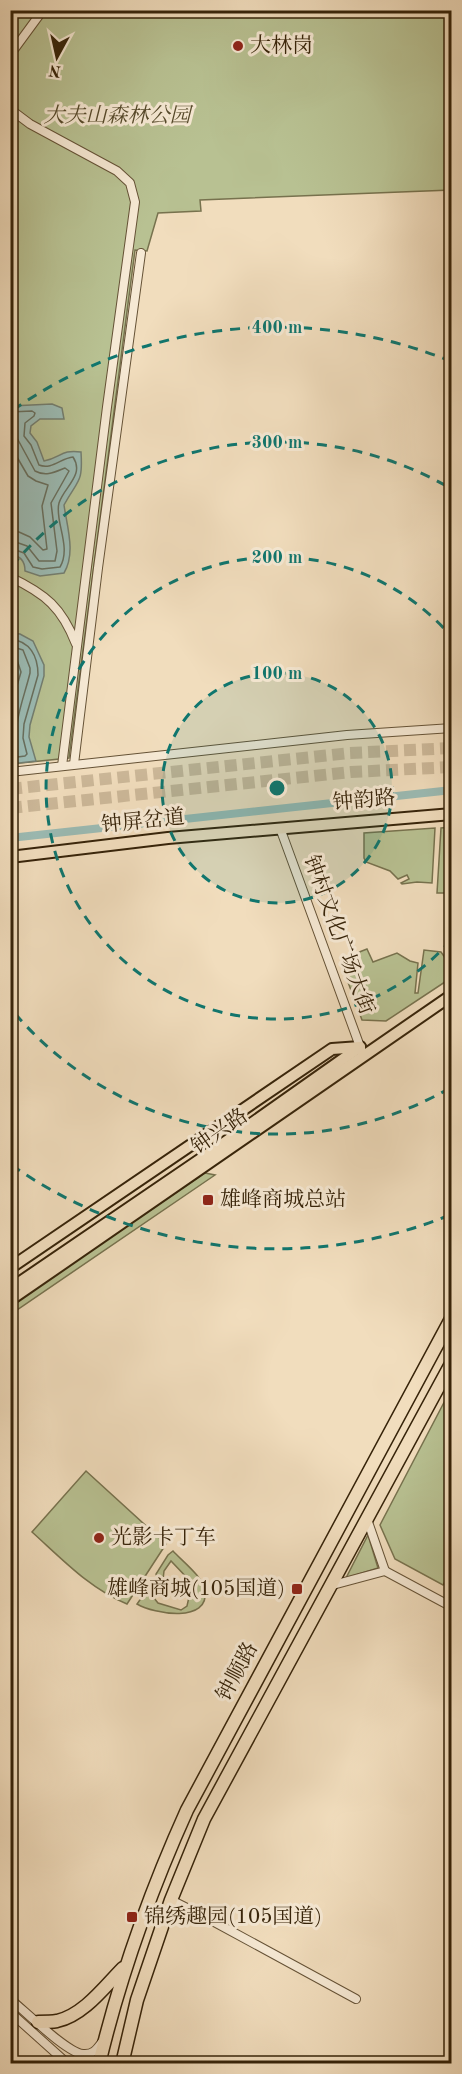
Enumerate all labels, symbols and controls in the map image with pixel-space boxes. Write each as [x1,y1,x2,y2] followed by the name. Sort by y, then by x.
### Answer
[27,27,87,87] north arrow
[250,34,313,57] place label: 大林岗
[231,39,245,53] marker: 大林岗
[47,61,62,79] text: N
[44,104,193,127] park label: 大夫山森林公园
[252,319,302,337] text: 400 m
[252,434,302,452] text: 300 m
[252,549,302,567] text: 200 m
[252,665,302,683] text: 100 m
[267,778,287,798] centre of rings
[332,786,396,814] street label: 钟韵路
[100,805,186,837] street label: 钟屏岔道
[299,852,378,1018] street label: 钟村文化广场大街
[187,1104,252,1159] street label: 钟兴路
[220,1188,346,1211] place label: 雄峰商城总站
[201,1193,215,1207] marker: 雄峰商城总站
[111,1526,216,1549] place label: 光影卡丁车
[92,1531,106,1545] marker: 光影卡丁车
[107,1577,285,1600] place label: 雄峰商城(105国道)
[290,1582,304,1596] marker: 雄峰商城(105国道)
[212,1638,262,1705] street label: 钟顺路
[144,1905,322,1928] place label: 锦绣趣园(105国道)
[125,1910,139,1924] marker: 锦绣趣园(105国道)

